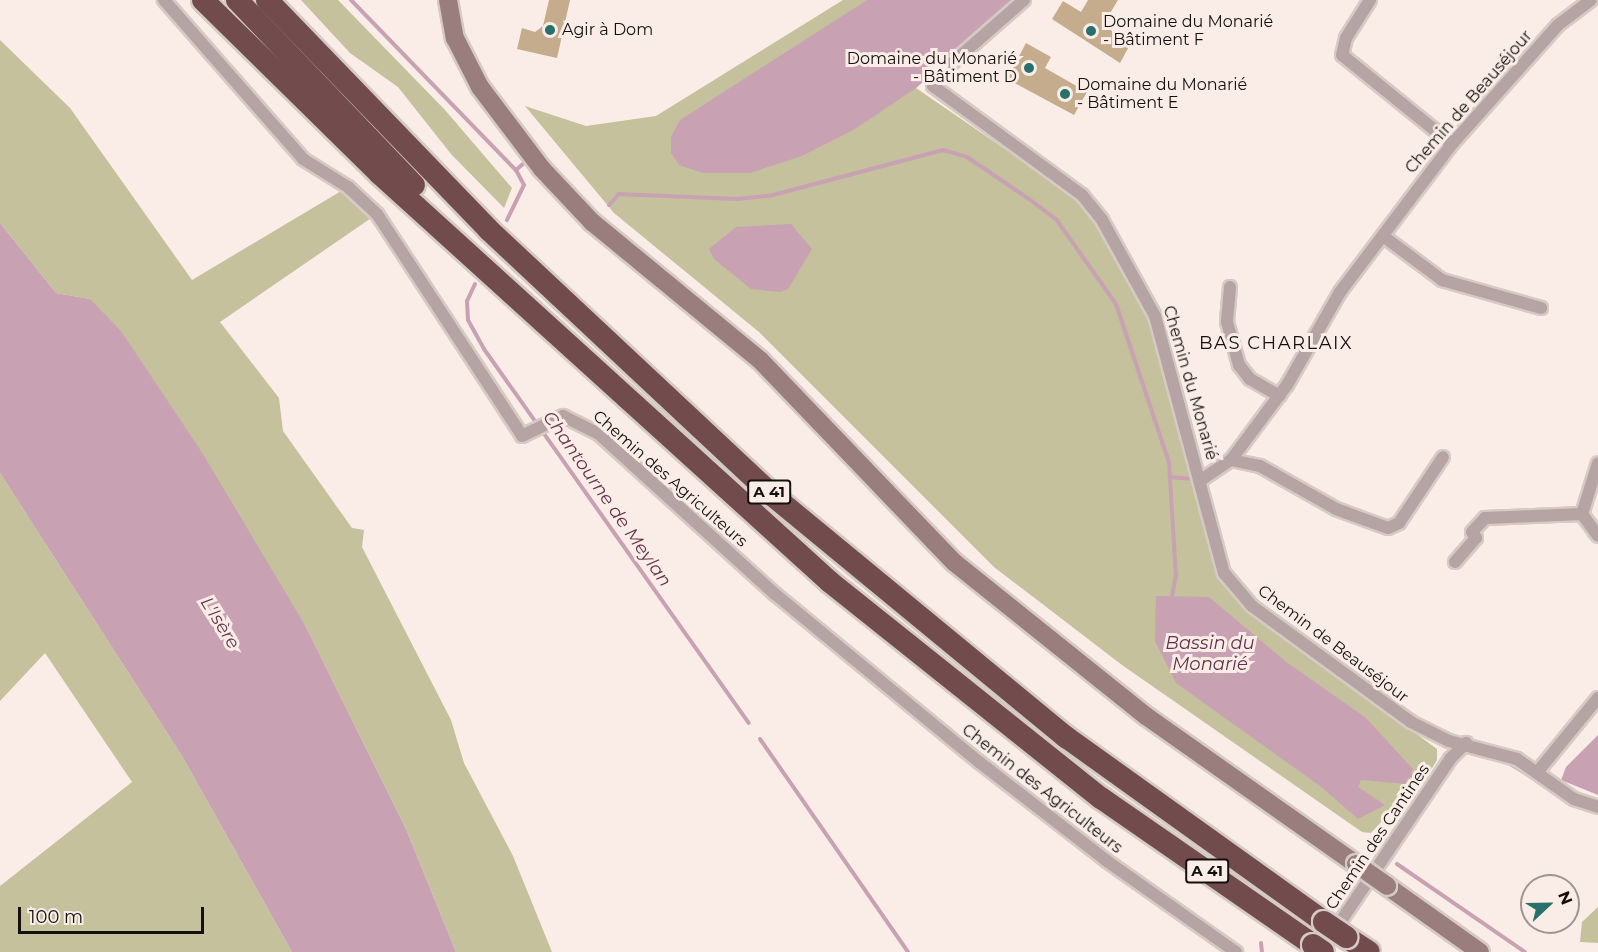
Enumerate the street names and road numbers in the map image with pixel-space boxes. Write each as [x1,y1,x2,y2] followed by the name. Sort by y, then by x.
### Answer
[1402,26,1536,178] street label: Chemin de Beauséjour
[1159,304,1221,462] street label: Chemin du Monarié
[589,407,751,551] street label: Chemin des Agriculteurs
[746,480,792,504] road number: A 41
[1254,581,1412,707] street label: Chemin de Beauséjour
[958,720,1126,858] street label: Chemin des Agriculteurs
[1322,761,1434,913] street label: Chemin des Cantines
[1184,859,1230,883] road number: A 41

